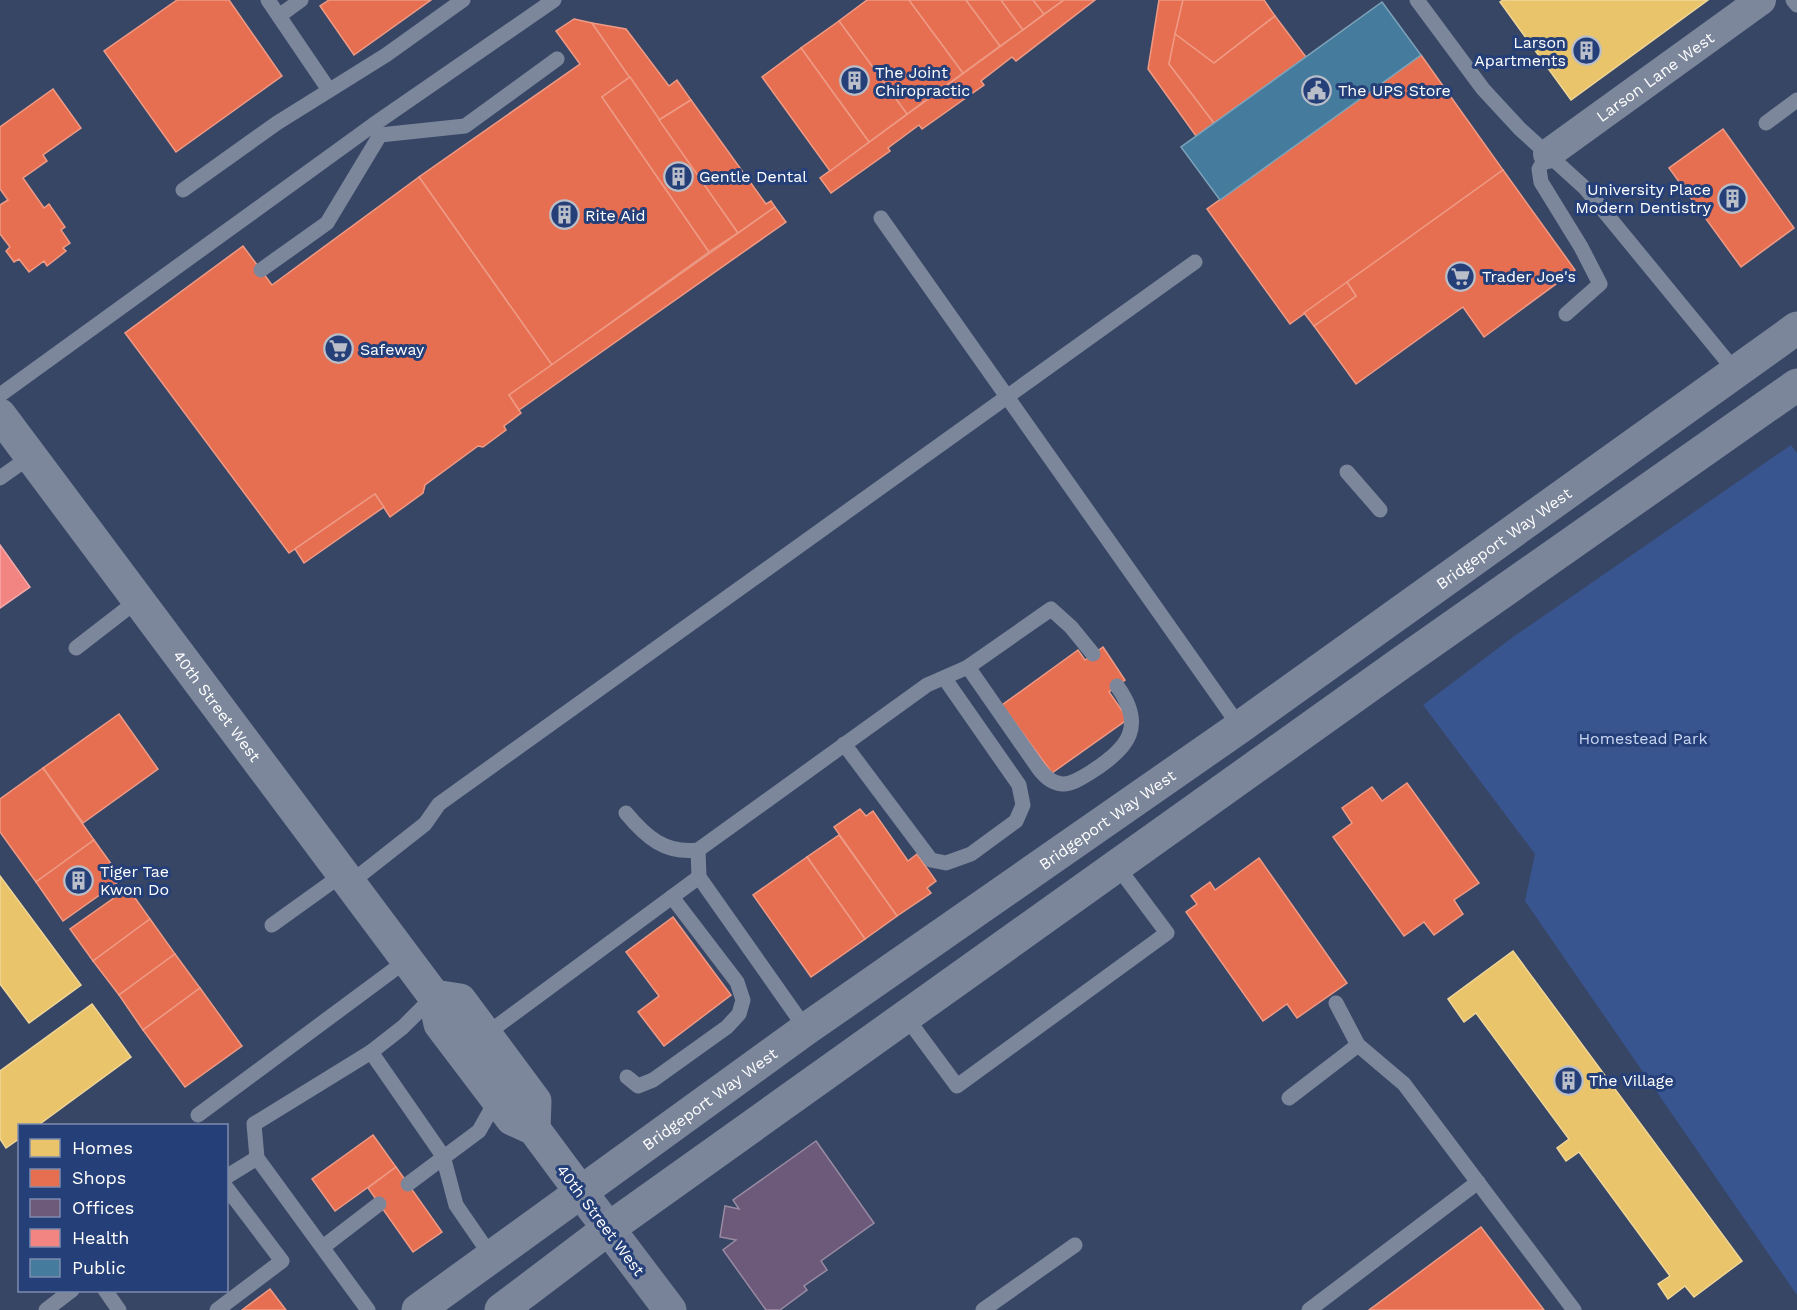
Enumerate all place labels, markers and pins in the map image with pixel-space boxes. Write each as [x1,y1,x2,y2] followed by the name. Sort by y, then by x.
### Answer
[1474,33,1566,70] place label: Larson Apartments
[1571,35,1603,67] building icon: Larson Apartments
[875,63,970,100] place label: The Joint Chiropractic
[838,65,870,97] building icon: The Joint Chiropractic
[1301,74,1333,106] public building icon: The UPS Store
[1338,81,1451,100] place label: The UPS Store
[662,160,694,192] building icon: Gentle Dental
[699,167,807,186] place label: Gentle Dental
[1575,180,1712,217] place label: University Place Modern Dentistry
[1716,182,1748,214] building icon: University Place Modern Dentistry
[548,199,580,231] building icon: Rite Aid
[585,206,645,225] place label: Rite Aid
[1445,260,1477,292] supermarket icon: Trader Joe's
[1482,267,1576,286] place label: Trader Joe's
[323,333,355,365] supermarket icon: Safeway
[360,340,425,359] place label: Safeway
[100,862,169,899] place label: Tiger Tae Kwon Do
[63,864,95,896] building icon: Tiger Tae Kwon Do
[1552,1064,1584,1096] building icon: The Village
[1589,1071,1674,1090] place label: The Village

